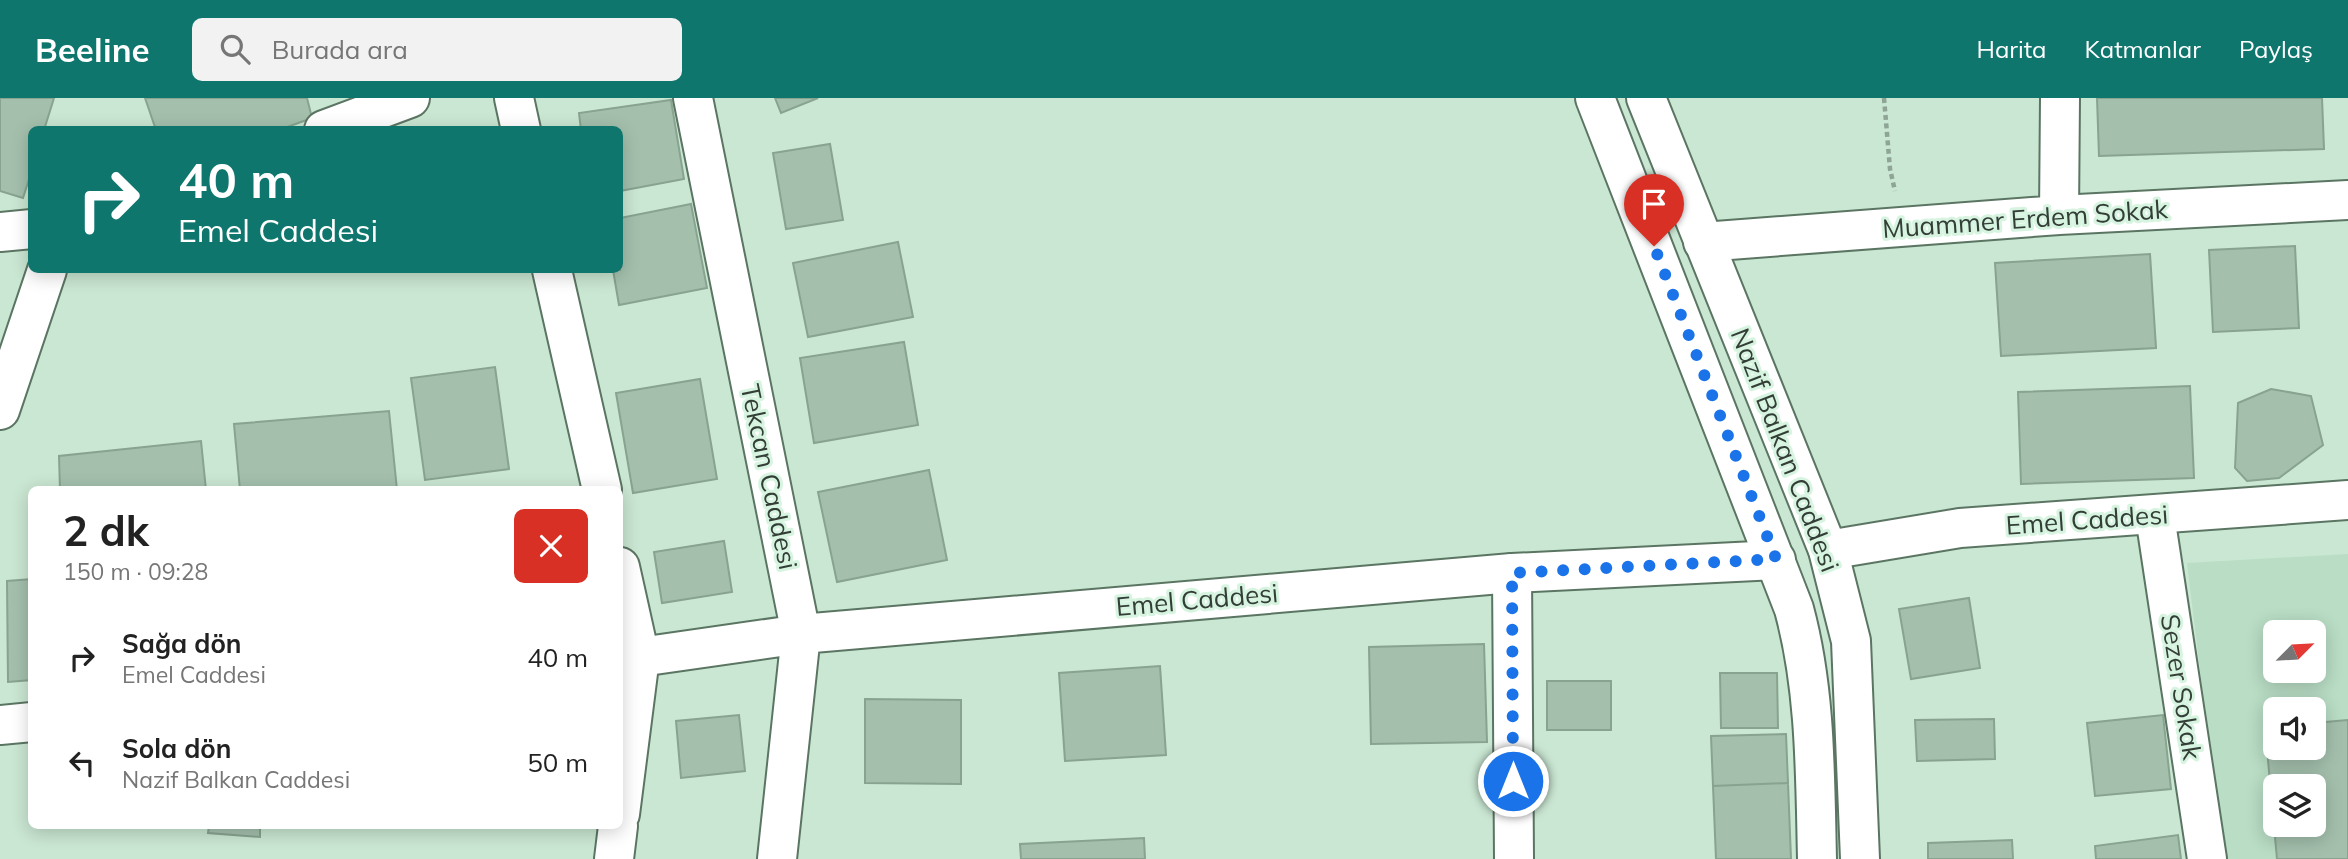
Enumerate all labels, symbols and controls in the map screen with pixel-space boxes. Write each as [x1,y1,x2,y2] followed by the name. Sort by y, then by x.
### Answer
[192,18,682,81] search box
[35,29,150,70] text: Beeline
[216,30,254,68] icon: search
[272,33,408,66] text: Burada ara
[1977,34,2047,64] text: Harita
[2085,34,2201,64] text: Katmanlar
[2239,34,2313,64] text: Paylaş
[178,149,294,210] text: 40 m
[63,154,154,245] icon: right
[1624,174,1684,246] pin
[1635,185,1673,223] icon: arrive
[1881,192,2169,245] street label: Muammer Erdem Sokak
[178,210,378,250] text: Emel Caddesi
[1724,323,1847,576] street label: Nazif Balkan Caddesi
[734,381,805,573] street label: Tekcan Caddesi
[2005,497,2169,542] street label: Emel Caddesi
[63,504,149,557] text: 2 dk
[514,509,588,583] button: close
[63,557,208,586] text: 150 m · 09:28
[1115,576,1279,623] street label: Emel Caddesi
[2154,612,2209,763] street label: Sezer Sokak
[2263,620,2326,682] north arrow
[2263,620,2326,837] map controls
[122,627,242,660] text: Sağa dön
[63,639,101,677] icon: right
[527,641,588,674] text: 40 m
[122,660,266,689] text: Emel Caddesi
[2263,697,2326,760] button: sound
[122,732,231,765] text: Sola dön
[63,744,101,782] icon: left
[1476,744,1550,818] position arrow
[527,746,588,779] text: 50 m
[122,765,350,794] text: Nazif Balkan Caddesi
[2263,774,2326,837] button: layers

